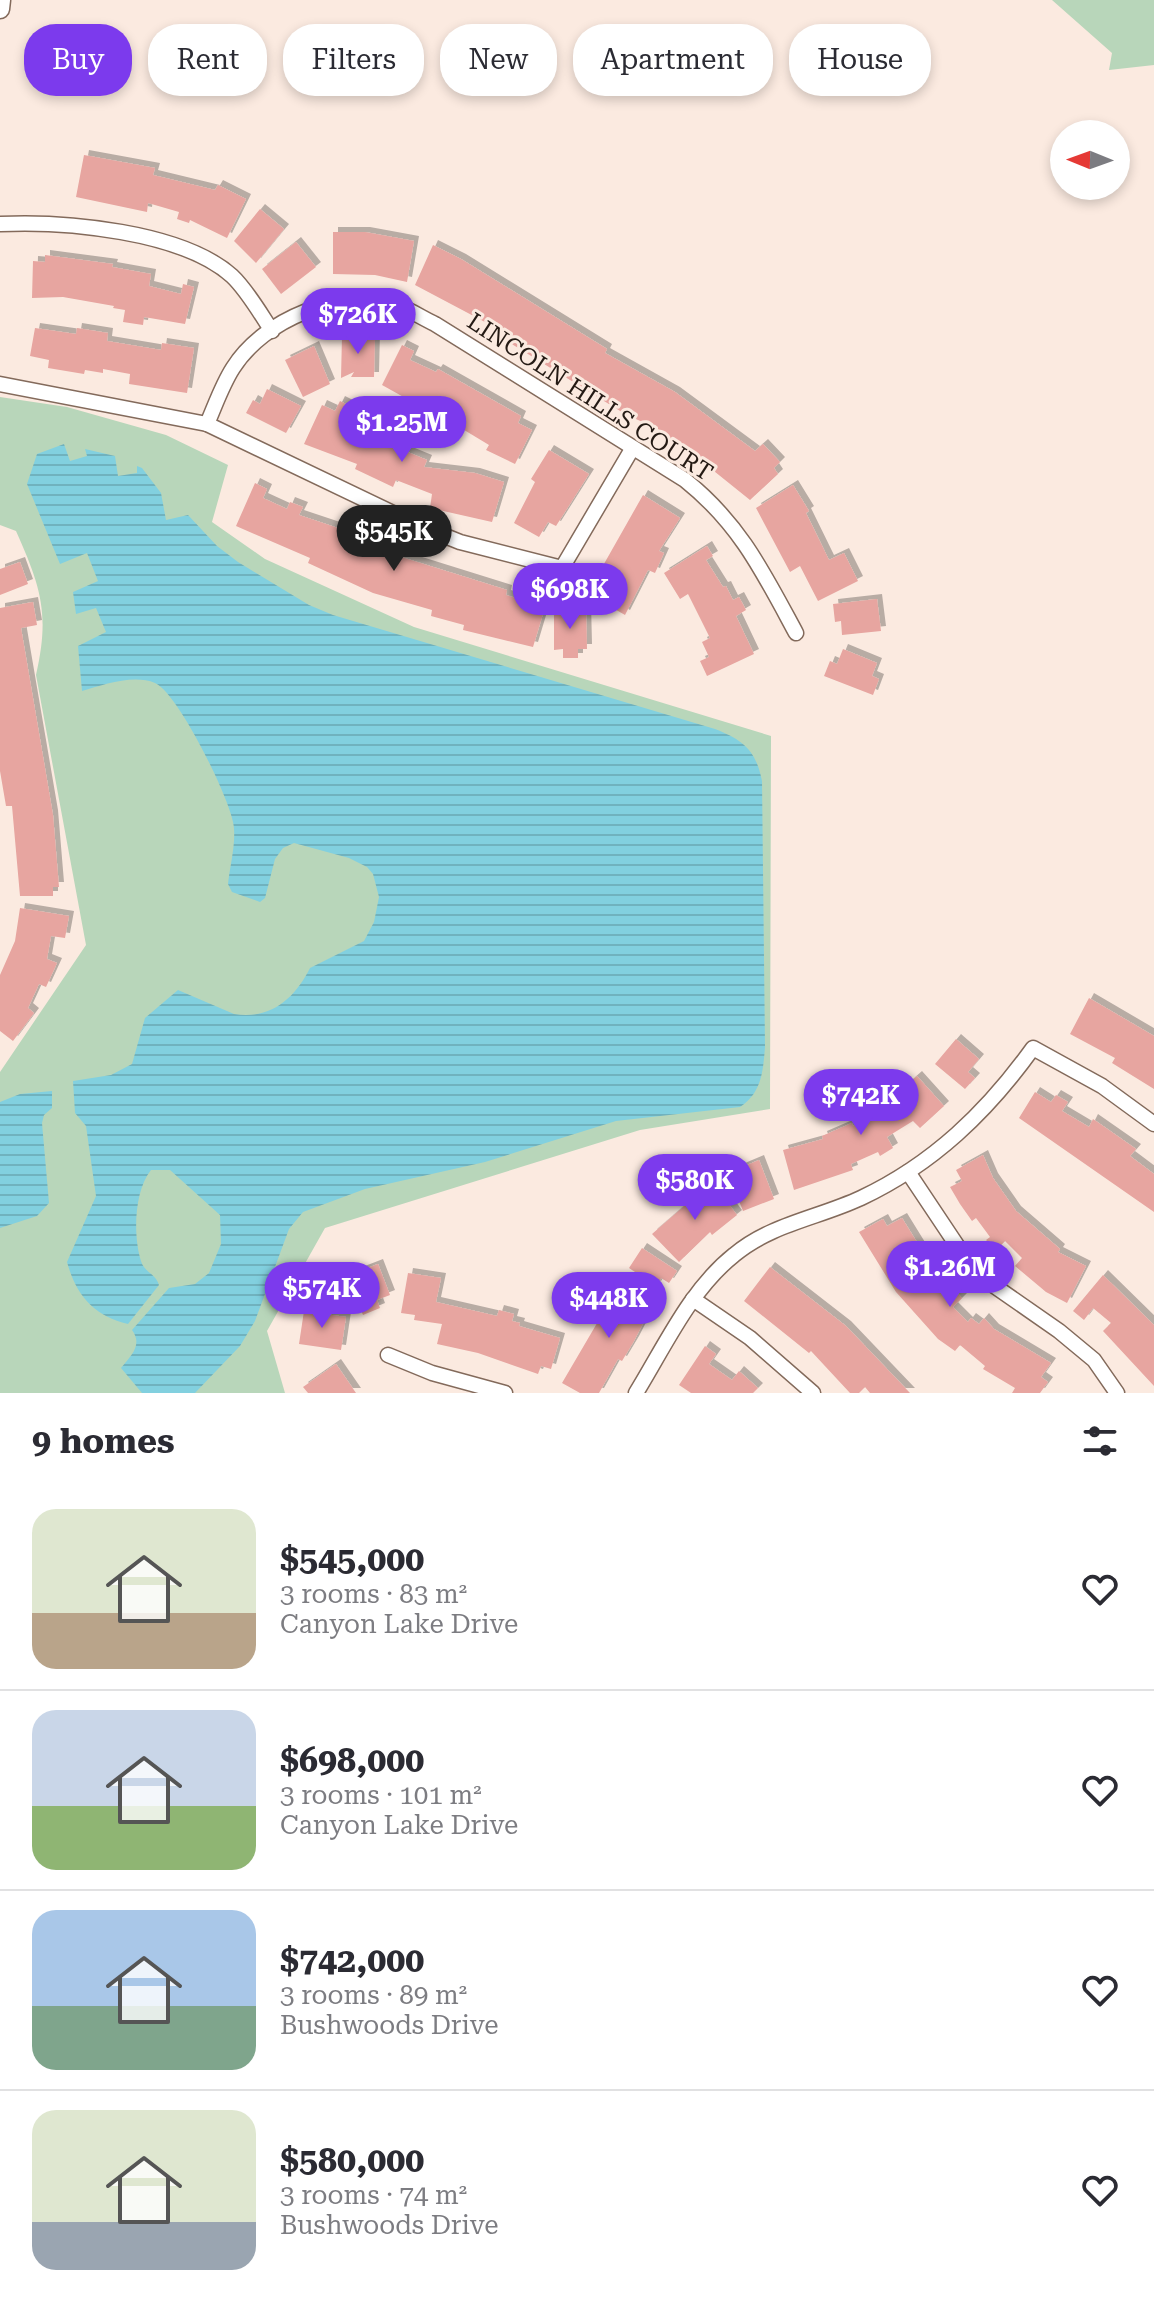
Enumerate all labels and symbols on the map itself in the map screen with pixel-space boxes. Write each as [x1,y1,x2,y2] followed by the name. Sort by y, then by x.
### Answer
[1050,120,1130,200] north arrow
[302,288,414,356] pin: $726K
[462,307,718,487] street label: LINCOLN HILLS COURT
[337,396,467,464] pin: $1.25M
[338,505,450,573] pin: $545K
[514,563,626,631] pin: $698K
[805,1069,917,1137] pin: $742K
[639,1154,751,1222] pin: $580K
[885,1241,1015,1309] pin: $1.26M
[266,1262,378,1330] pin: $574K
[553,1272,665,1340] pin: $448K

